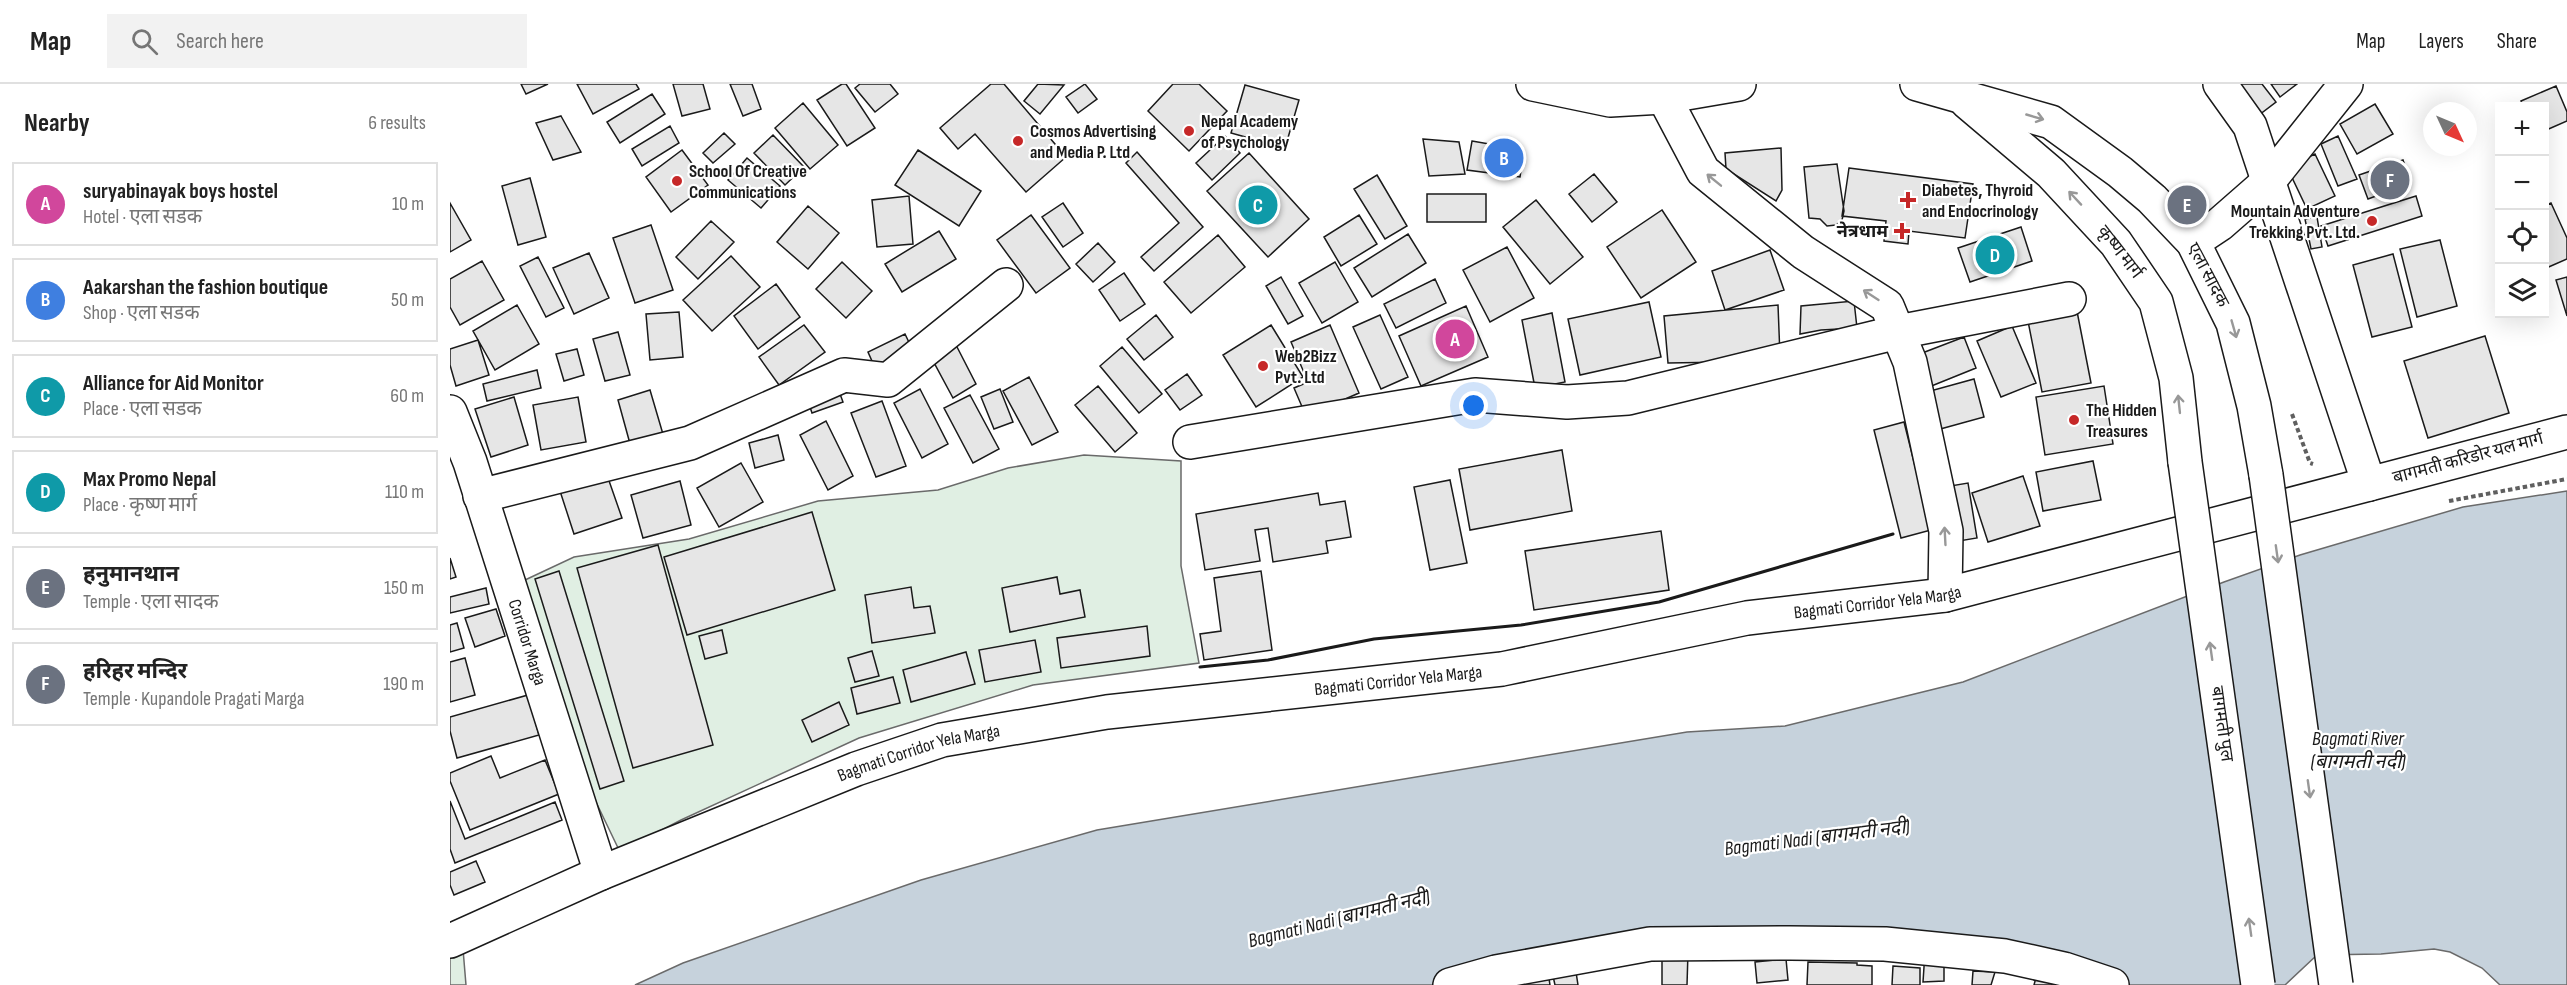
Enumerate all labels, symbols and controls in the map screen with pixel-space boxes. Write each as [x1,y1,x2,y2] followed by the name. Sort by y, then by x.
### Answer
[107,14,527,68] search box
[30,25,71,58] text: Map
[128,25,161,58] icon: search
[176,28,264,55] text: Search here
[2356,29,2385,54] text: Map
[2418,29,2464,54] text: Layers
[2497,29,2537,54] text: Share
[2423,102,2477,156] north arrow
[2495,102,2549,318] map controls
[2495,102,2549,156] button: +
[24,108,90,139] text: Nearby
[368,111,426,135] text: 6 results
[1201,111,1299,153] place label: Nepal Academy of Psychology
[2025,112,2044,123] one-way arrow
[1030,121,1157,163] place label: Cosmos Advertising and Media P. Ltd
[1182,124,1196,138] marker: Nepal Academy of Psychology
[1011,134,1025,148] marker: Cosmos Advertising and Media P. Ltd
[1484,136,1524,181] pin: B
[2495,156,2549,210] button: −
[2370,158,2410,202] pin: F
[689,161,807,203] place label: School Of Creative Communications
[1706,173,1722,186] one-way arrow
[670,174,684,188] marker: School Of Creative Communications
[83,178,278,205] text: suryabinayak boys hostel
[1922,180,2039,222] place label: Diabetes, Thyroid and Endocrinology
[1238,182,1278,228] pin: C
[2168,182,2206,228] pin: E
[1899,191,1917,209] marker: Diabetes, Thyroid and Endocrinology
[2067,191,2082,206] one-way arrow
[41,192,50,216] text: A
[392,192,424,216] text: 10 m
[2231,201,2360,243] place label: Mountain Adventure Trekking Pvt. Ltd.
[83,205,202,229] text: Hotel · एला सडक
[2495,210,2549,264] button: locate
[2365,214,2379,228] marker: Mountain Adventure Trekking Pvt. Ltd.
[1837,221,1888,242] place label: नेत्रधाम
[2092,221,2148,284] street label: कृष्ण मार्ग
[1893,222,1911,240] marker: नेत्रधाम
[1976,232,2014,278] pin: D
[2182,239,2234,312] street label: एला सादक
[2495,264,2549,318] button: layers
[83,274,328,301] text: Aakarshan the fashion boutique
[41,288,50,312] text: B
[391,288,424,312] text: 50 m
[1863,289,1880,301] one-way arrow
[83,301,200,325] text: Shop · एला सडक
[1436,316,1474,362] pin: A
[2229,320,2240,339] one-way arrow
[1275,346,1337,388] place label: Web2Bizz Pvt. Ltd
[1256,359,1270,373] marker: Web2Bizz Pvt. Ltd
[83,370,264,397] text: Alliance for Aid Monitor
[40,384,51,408] text: C
[390,384,424,408] text: 60 m
[1459,391,1488,420] your location
[2173,394,2184,414] one-way arrow
[83,397,202,421] text: Place · एला सडक
[2086,400,2157,442] place label: The Hidden Treasures
[2067,413,2081,427] marker: The Hidden Treasures
[2390,427,2547,488] street label: बागमती करिडोर यल मार्ग
[83,466,216,493] text: Max Promo Nepal
[40,480,51,504] text: D
[385,480,424,504] text: 110 m
[83,493,197,517] text: Place · कृष्ण मार्ग
[1939,527,1951,547] one-way arrow
[2271,543,2282,563] one-way arrow
[83,561,179,588] text: हनुमानथान
[41,576,50,600] text: E
[384,576,424,600] text: 150 m
[1793,581,1963,623] street label: Bagmati Corridor Yela Marga
[83,590,219,614] text: Temple · एला सादक
[504,597,551,688] street label: Corridor Marga
[2206,641,2217,661] one-way arrow
[83,658,187,685] text: हरिहर मन्दिर
[1313,661,1483,700] street label: Bagmati Corridor Yela Marga
[41,672,50,696] text: F
[383,672,424,696] text: 190 m
[2205,685,2238,764] street label: बागमती पुल
[83,687,305,711] text: Temple · Kupandole Pragati Marga
[834,720,1001,786] street label: Bagmati Corridor Yela Marga
[2311,727,2406,774] water label: Bagmati River (बागमती नदी)
[2304,778,2315,798] one-way arrow
[1723,815,1912,861] water label: Bagmati Nadi (बागमती नदी)
[1246,885,1433,953] water label: Bagmati Nadi (बागमती नदी)
[2245,918,2256,937] one-way arrow

